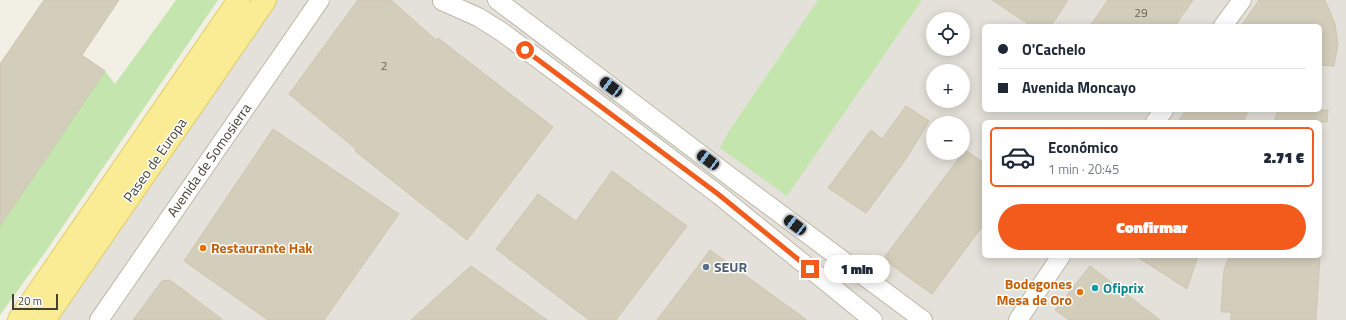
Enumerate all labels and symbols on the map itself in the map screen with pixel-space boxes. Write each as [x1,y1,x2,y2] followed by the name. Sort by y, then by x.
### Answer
[1134,3,1148,22] house number: 29
[516,41,534,59] route start
[381,56,387,75] house number: 2
[598,75,624,99] car
[161,98,256,221] street label: Avenida de Somosierra
[118,113,191,206] street label: Paseo de Europa
[695,148,721,172] car
[782,213,808,237] car
[211,237,313,258] place label: Restaurante Hak
[198,243,208,253] marker: Restaurante Hak
[824,255,890,283] callout: 1 min
[714,256,748,277] place label: SEUR
[801,260,819,278] route end
[701,262,711,272] marker: SEUR
[996,273,1072,310] place label: Bodegones Mesa de Oro
[1103,277,1144,298] place label: Ofiprix
[1090,283,1100,293] marker: Ofiprix
[1075,287,1085,297] marker: Bodegones Mesa de Oro
[12,292,58,311] scale bar

